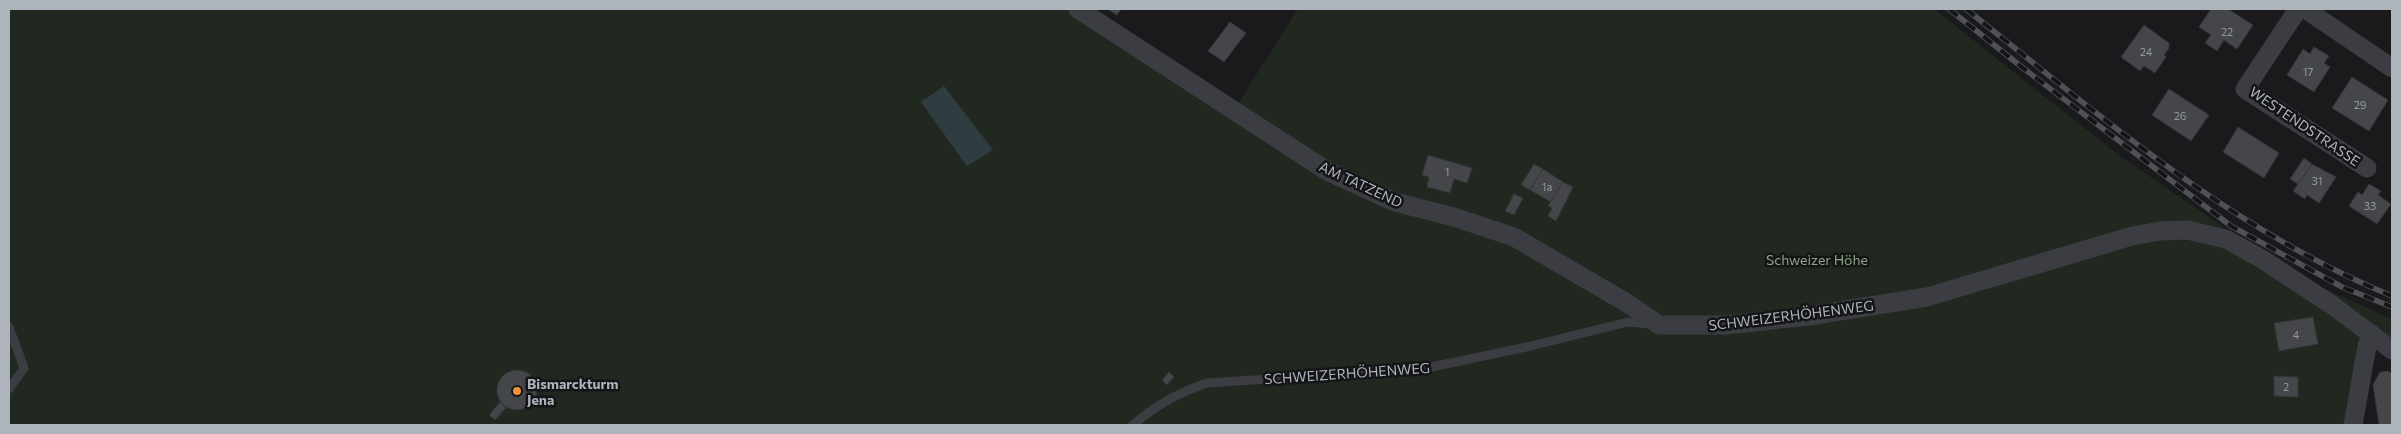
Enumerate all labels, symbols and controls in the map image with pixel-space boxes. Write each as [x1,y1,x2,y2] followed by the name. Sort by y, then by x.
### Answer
[2221,25,2233,38] house number: 22
[2140,45,2153,58] house number: 24
[2303,65,2313,78] house number: 17
[2247,83,2363,169] street label: WESTENDSTRASSE
[2354,98,2367,111] house number: 29
[2174,109,2187,122] house number: 26
[1317,157,1405,211] street label: AM TATZEND
[1445,165,1449,178] house number: 1
[2312,174,2322,187] house number: 31
[1542,180,1552,193] house number: 1a
[2364,199,2376,212] house number: 33
[1766,251,1868,268] park label: Schweizer Höhe
[1708,296,1874,334] street label: SCHWEIZERHÖHENWEG
[2293,328,2300,341] house number: 4
[1264,359,1430,387] street label: SCHWEIZERHÖHENWEG
[527,375,619,408] place label: Bismarckturm Jena
[2283,380,2289,393] house number: 2
[511,385,523,397] marker: Bismarckturm Jena

